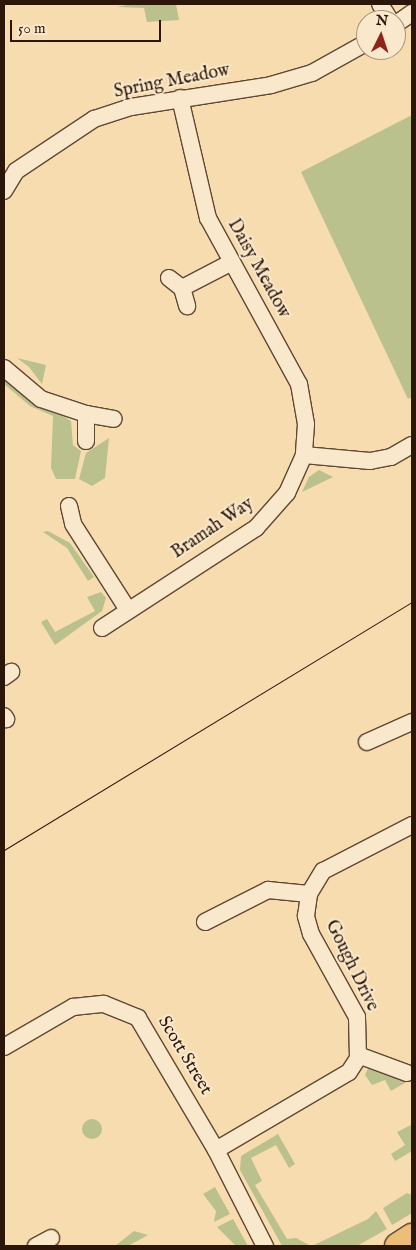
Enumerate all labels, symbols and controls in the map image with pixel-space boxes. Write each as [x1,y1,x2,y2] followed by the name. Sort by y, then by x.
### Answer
[12,10,164,42] scale bar
[356,10,406,60] north arrow
[375,12,389,30] text: N
[18,19,46,38] text: 50 m
[112,60,232,104] street label: Spring Meadow
[222,216,294,322] street label: Daisy Meadow
[168,494,258,564] street label: Bramah Way
[320,917,382,1015] street label: Gough Drive
[152,1013,216,1099] street label: Scott Street

